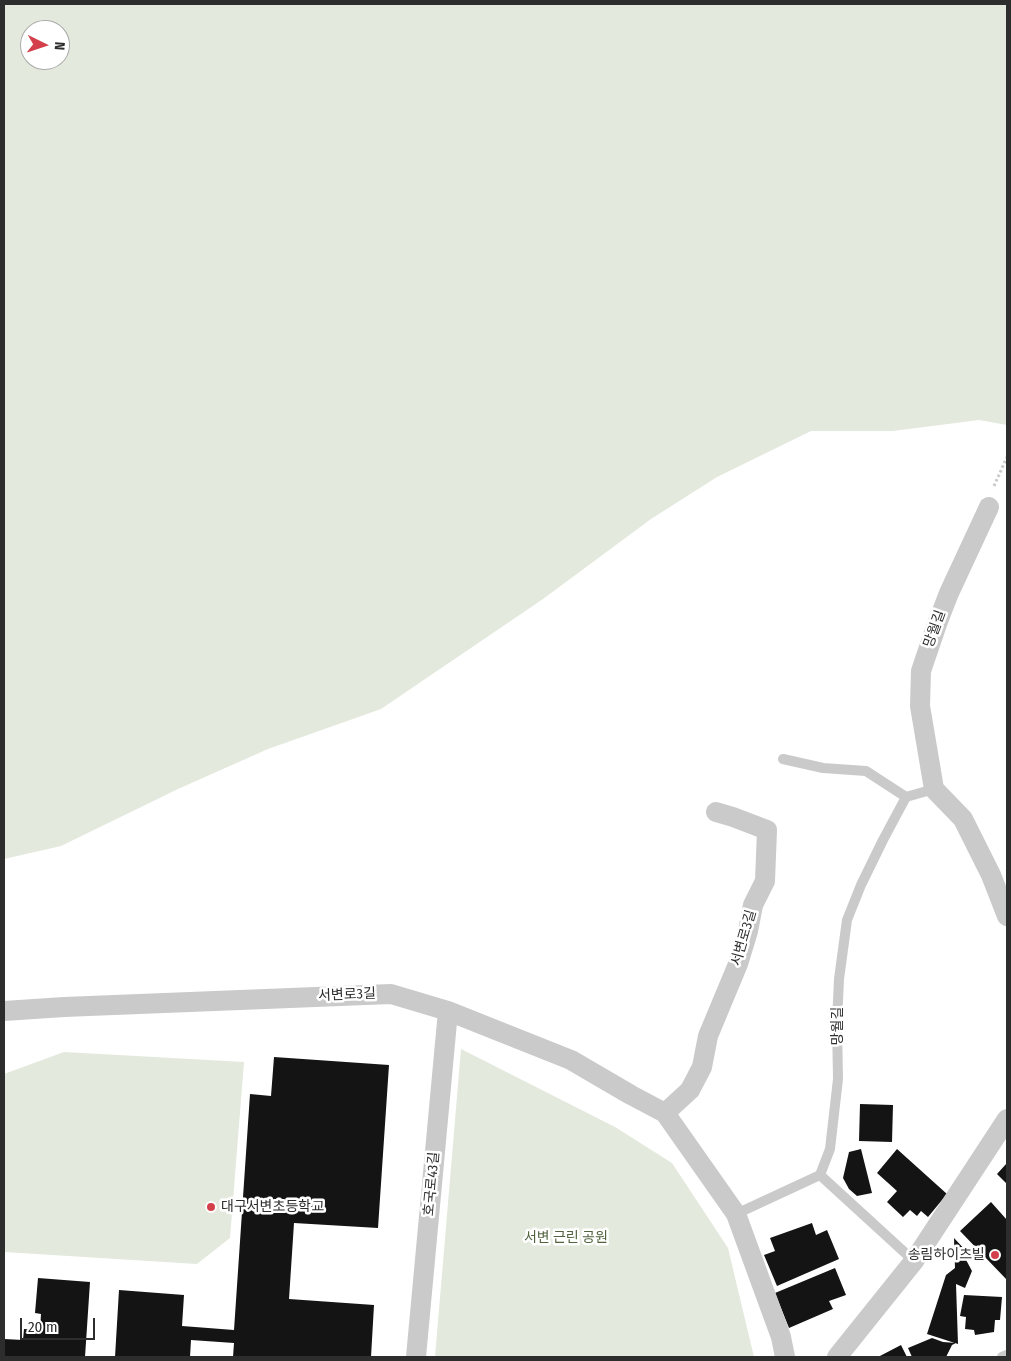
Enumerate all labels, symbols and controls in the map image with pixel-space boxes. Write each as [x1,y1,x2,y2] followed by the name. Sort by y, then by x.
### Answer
[20,20,70,70] north arrow
[51,41,68,51] text: N
[920,608,950,650] street label: 망월길
[728,908,760,968] street label: 서변로3길
[318,986,376,1004] street label: 서변로3길
[830,1007,846,1045] street label: 망월길
[421,1151,443,1217] street label: 호국로43길
[221,1199,324,1215] place label: 대구서변초등학교
[205,1201,217,1213] marker: 대구서변초등학교
[524,1230,608,1246] park label: 서변 근린 공원
[908,1247,985,1263] place label: 송림하이츠빌
[989,1249,1001,1261] marker: 송림하이츠빌
[22,1308,98,1340] scale bar
[28,1318,58,1336] text: 20 m

